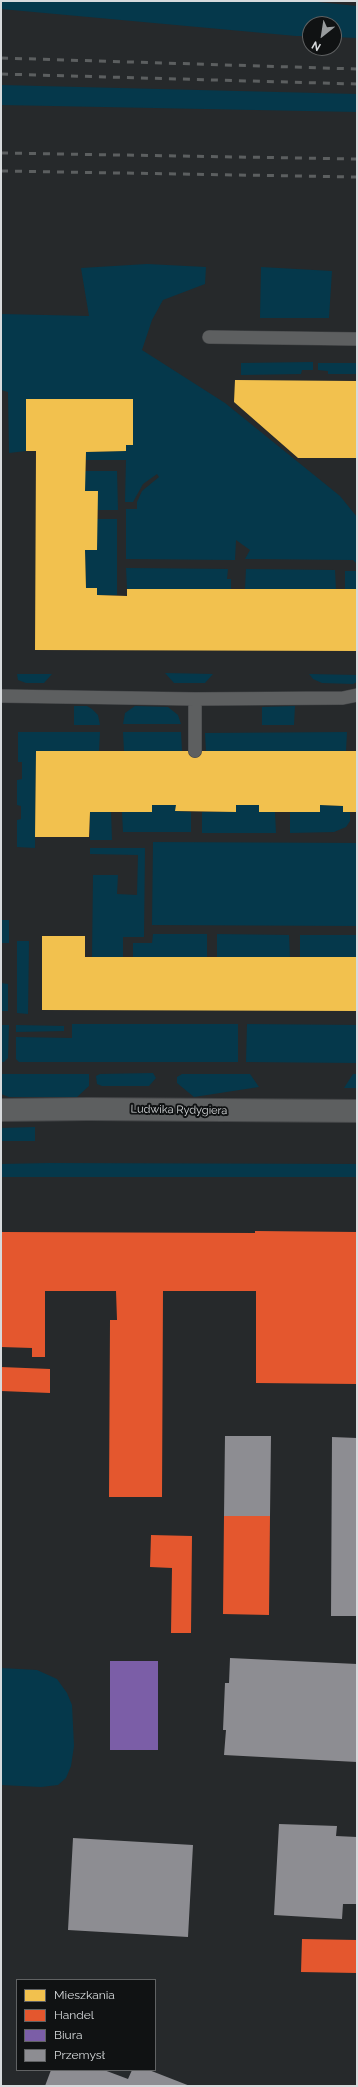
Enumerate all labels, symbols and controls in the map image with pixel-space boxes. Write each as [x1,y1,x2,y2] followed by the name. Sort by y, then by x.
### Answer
[302,16,342,56] north arrow
[309,38,323,54] text: N
[131,1103,227,1117] street label: Ludwika Rydygiera
[16,1979,156,2071] legend
[54,1988,115,2002] text: Mieszkania
[54,2008,94,2022] text: Handel
[54,2028,82,2042] text: Biura
[54,2048,105,2062] text: Przemysł

